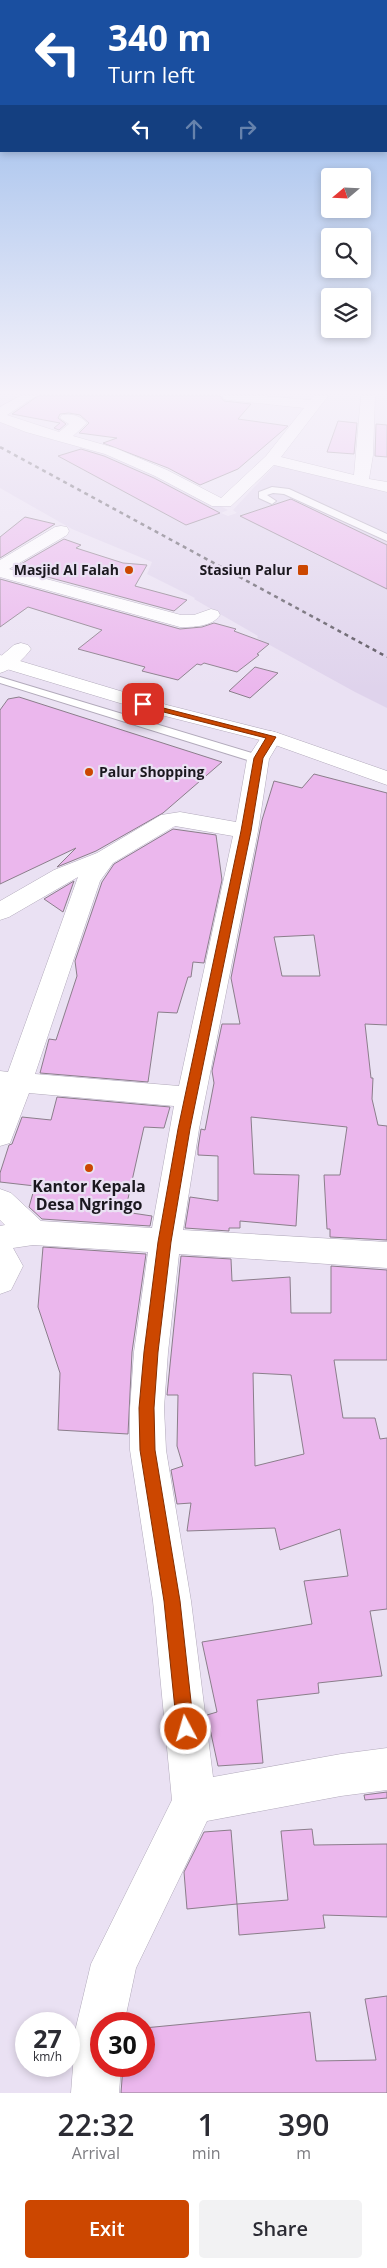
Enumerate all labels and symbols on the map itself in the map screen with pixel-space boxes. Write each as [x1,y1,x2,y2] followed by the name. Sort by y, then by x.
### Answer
[321,168,371,218] north arrow
[14,560,119,579] place label: Masjid Al Falah
[199,560,293,579] place label: Stasiun Palur
[296,563,310,577] marker: Stasiun Palur
[123,564,135,576] marker: Masjid Al Falah
[122,683,164,725] pin
[99,762,204,781] place label: Palur Shopping
[83,766,95,778] marker: Palur Shopping
[83,1162,95,1174] marker: Kantor Kepala Desa Ngringo
[32,1175,146,1215] place label: Kantor Kepala Desa Ngringo
[159,1702,211,1754] position arrow
[90,2012,155,2077] speed limit sign: 30

